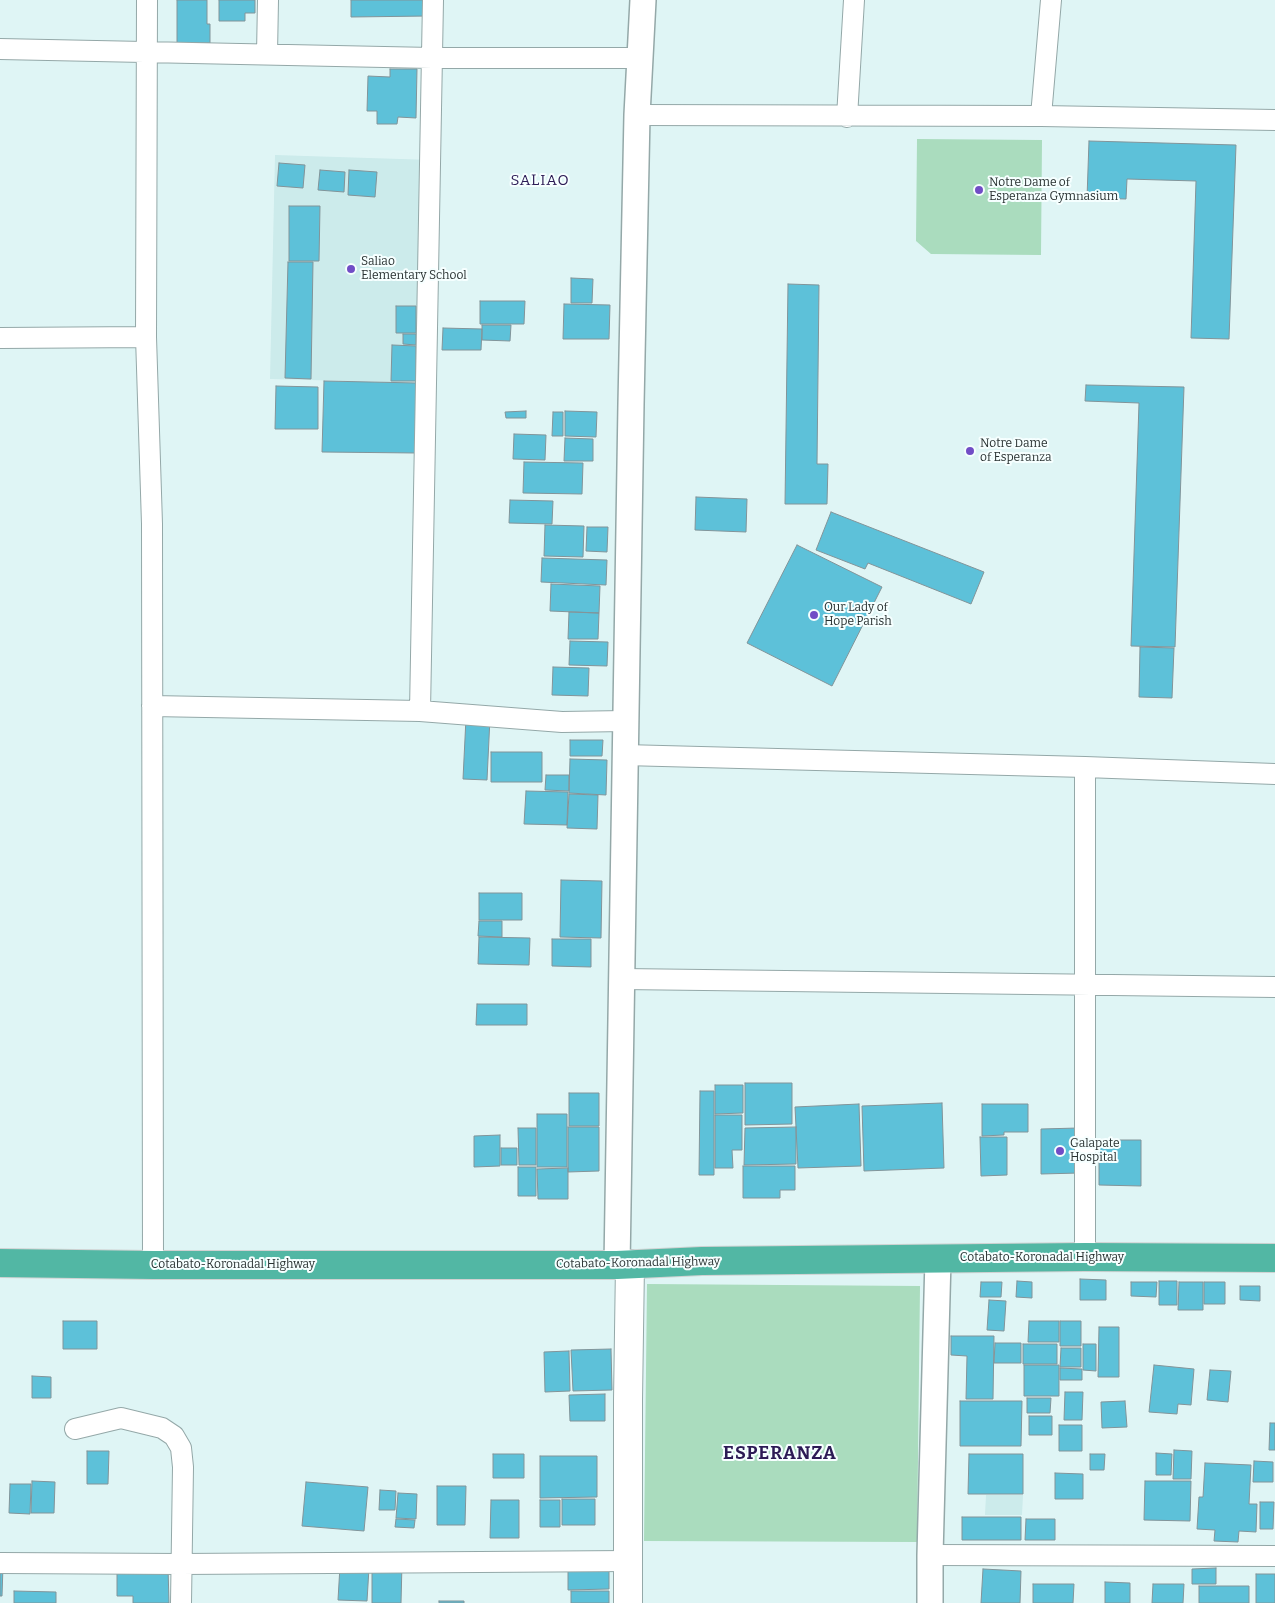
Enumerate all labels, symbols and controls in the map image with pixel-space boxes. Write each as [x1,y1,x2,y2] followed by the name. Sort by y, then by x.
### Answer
[510,172,570,190] district label: SALIAO
[989,176,1118,204] place label: Notre Dame of Esperanza Gymnasium
[973,184,985,196] marker: Notre Dame of Esperanza Gymnasium
[361,255,467,283] place label: Saliao Elementary School
[345,263,357,275] marker: Saliao Elementary School
[980,437,1052,465] place label: Notre Dame of Esperanza
[964,445,976,457] marker: Notre Dame of Esperanza
[824,601,892,629] place label: Our Lady of Hope Parish
[808,609,820,621] marker: Our Lady of Hope Parish
[1070,1137,1120,1165] place label: Galapate Hospital
[1054,1145,1066,1157] marker: Galapate Hospital
[960,1251,1124,1265] street label: Cotabato-Koronadal Highway
[556,1254,720,1272] street label: Cotabato-Koronadal Highway
[151,1258,315,1272] street label: Cotabato-Koronadal Highway
[722,1443,838,1465] district label: ESPERANZA

